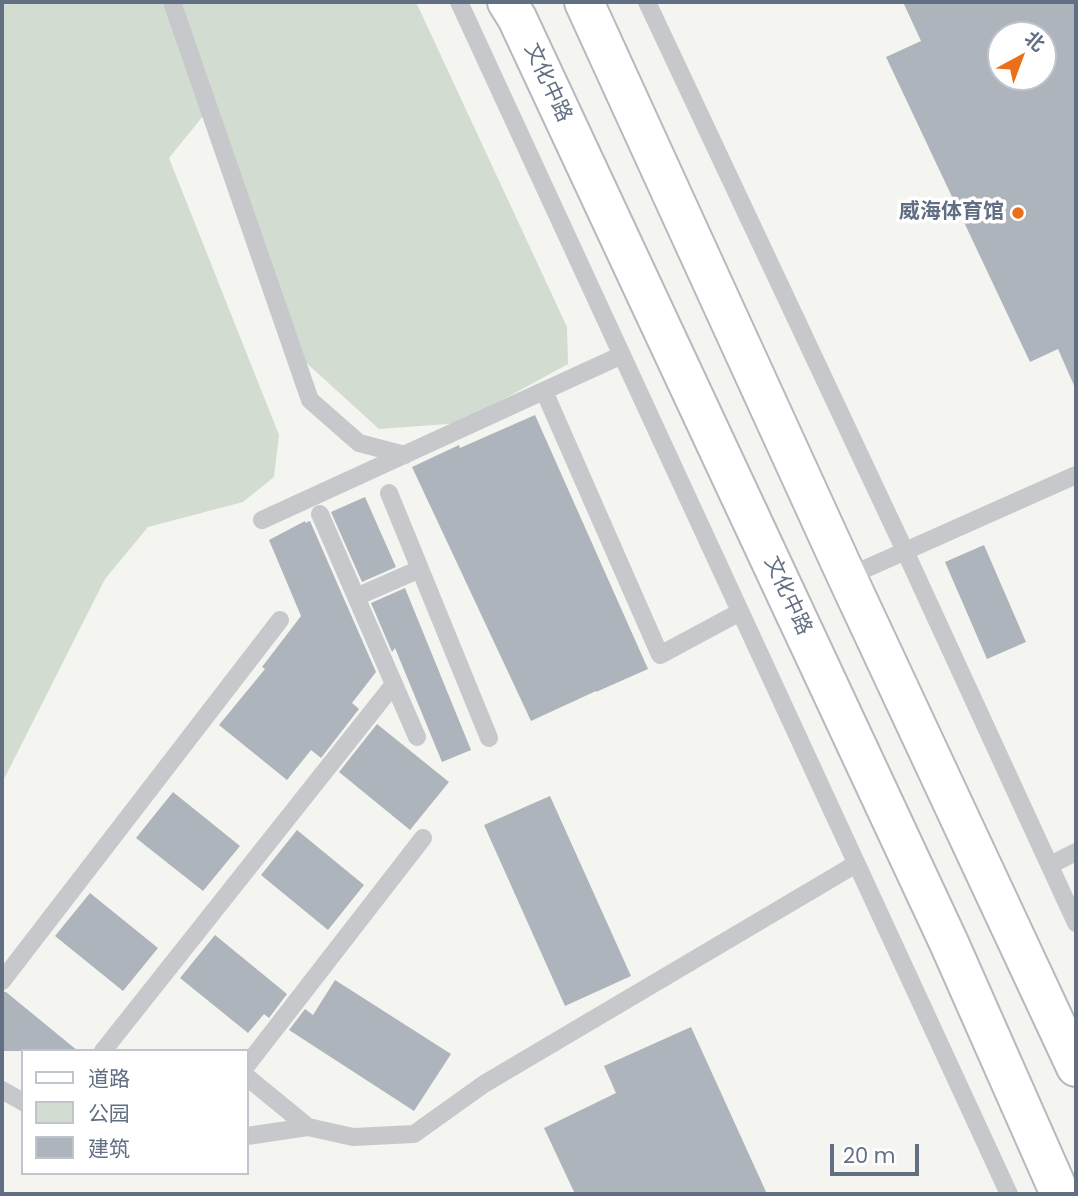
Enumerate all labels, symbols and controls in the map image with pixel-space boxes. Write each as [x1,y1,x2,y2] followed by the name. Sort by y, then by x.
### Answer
[987,21,1057,91] north arrow
[1019,25,1051,58] text: 北
[518,40,576,126] street label: 文化中路
[899,200,1004,226] place label: 威海体育馆
[1010,205,1026,221] marker: 威海体育馆
[758,553,816,639] street label: 文化中路
[21,1049,248,1175] legend
[88,1064,130,1093] text: 道路
[88,1099,130,1128] text: 公园
[833,1130,922,1174] scale bar
[88,1134,130,1163] text: 建筑
[843,1141,896,1170] text: 20 m

